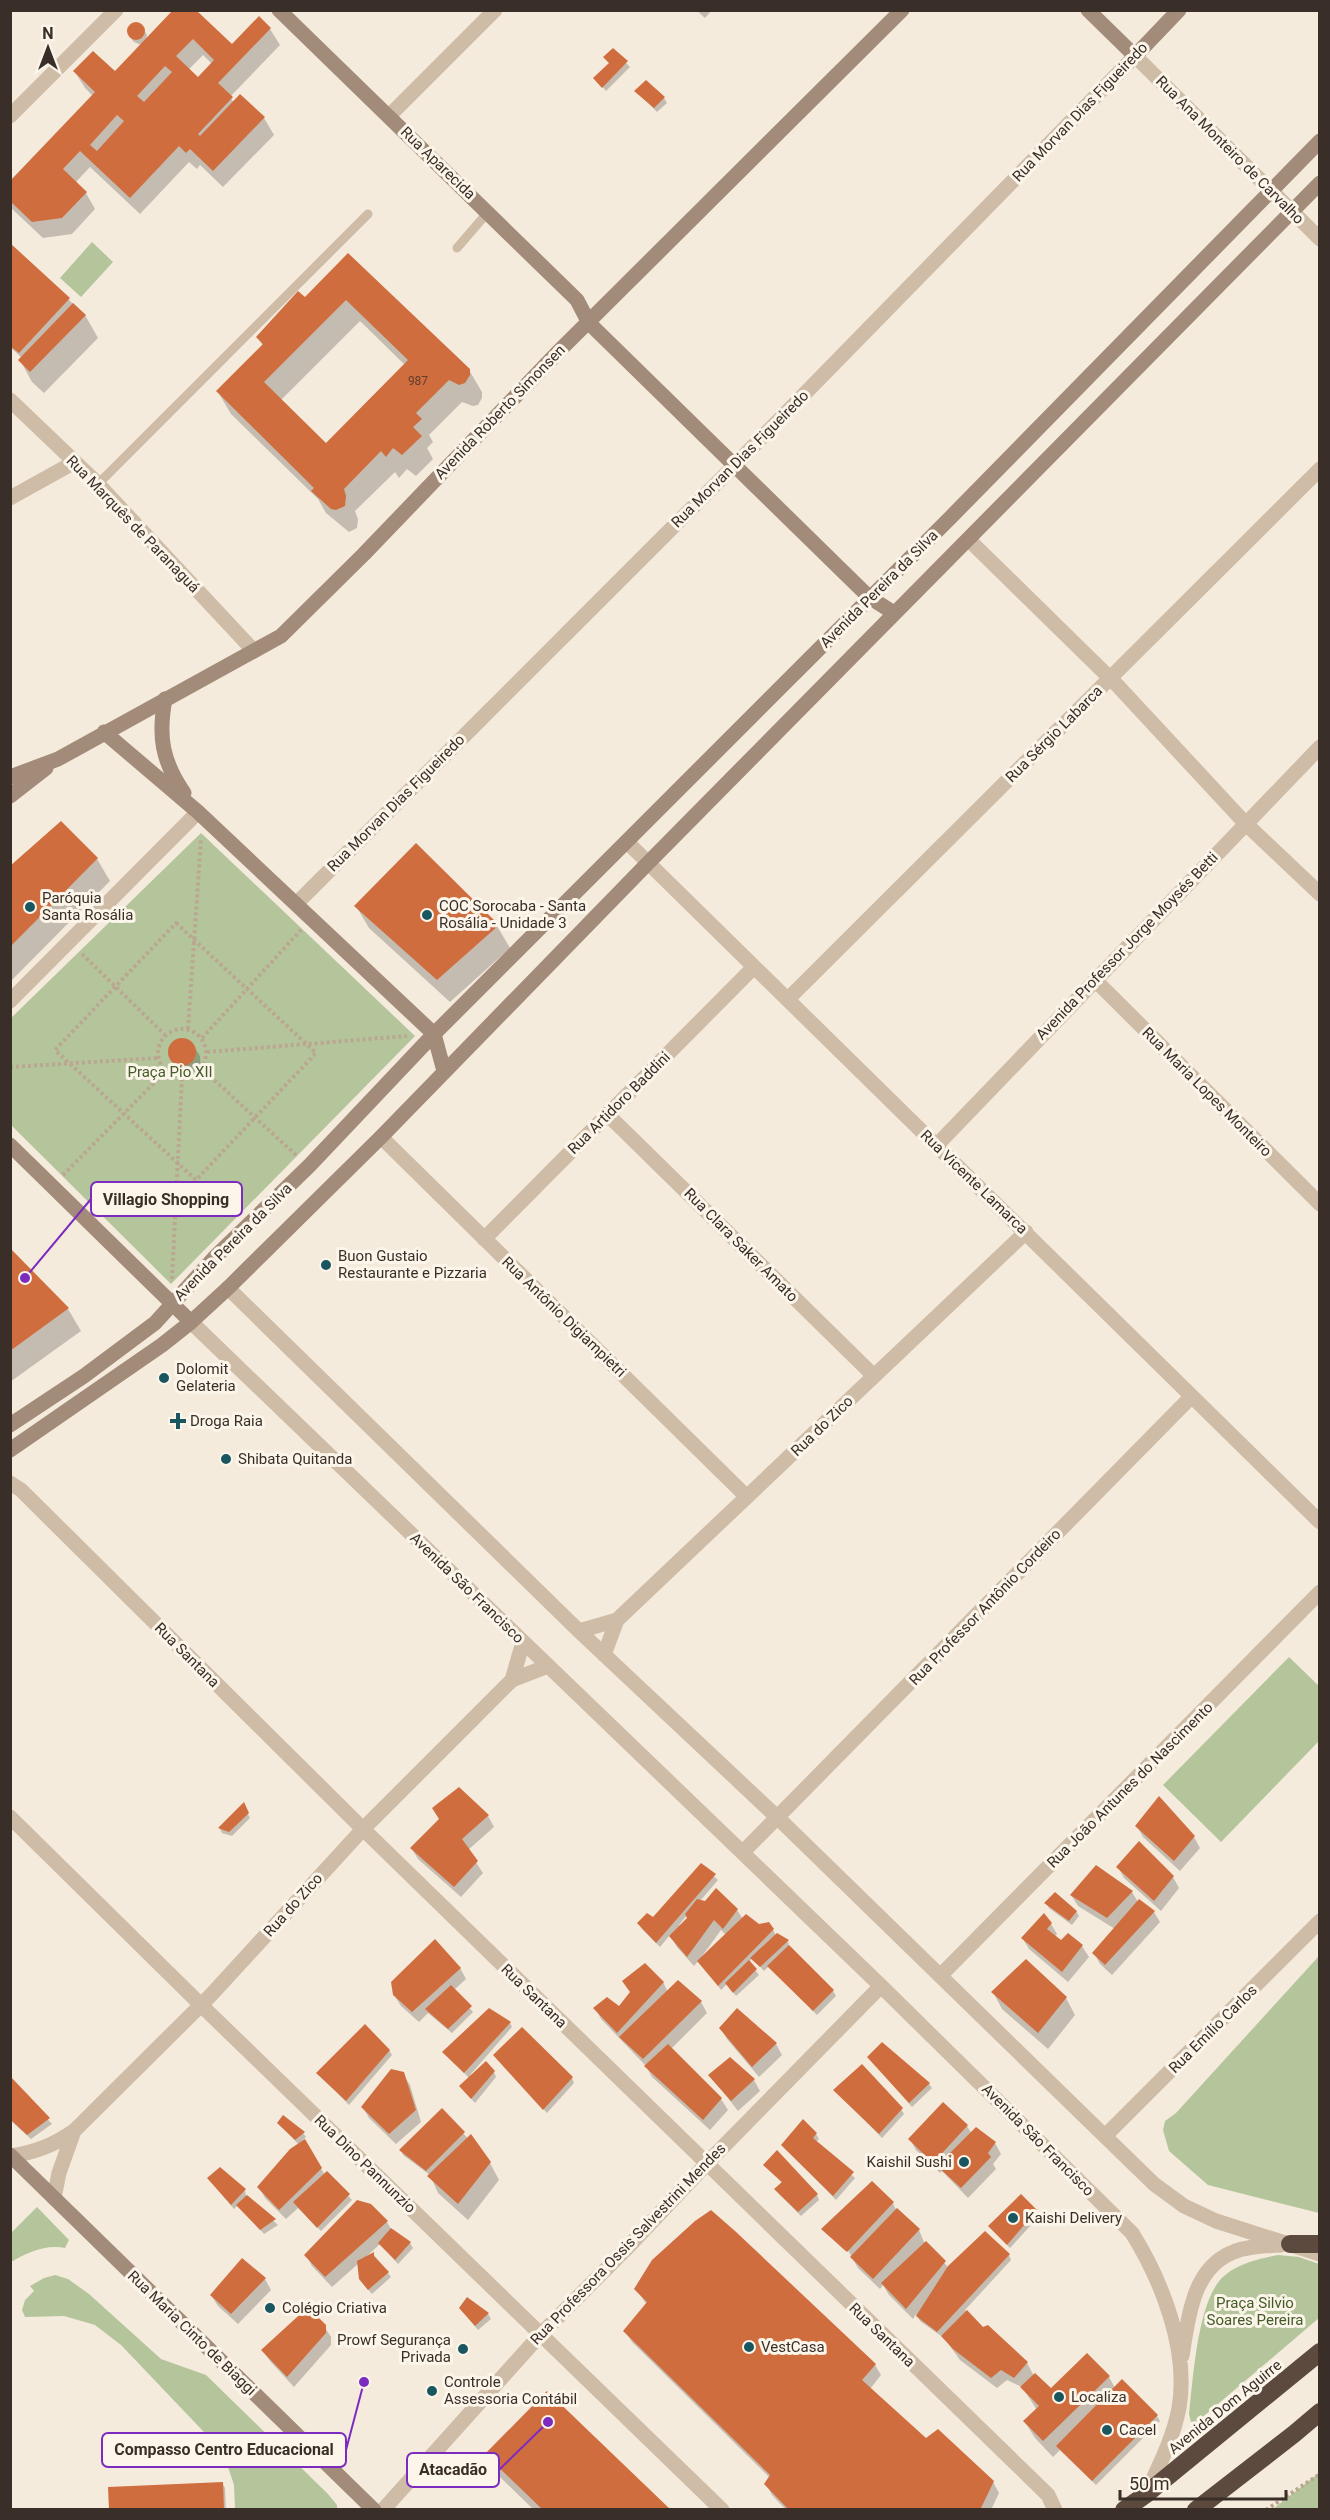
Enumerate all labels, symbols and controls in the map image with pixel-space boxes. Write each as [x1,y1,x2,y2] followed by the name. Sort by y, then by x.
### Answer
[18,18,78,78] north arrow
[42,24,54,43] text: N
[1009,39,1151,185] street label: Rua Morvan Dias Figueiredo
[1152,72,1308,228] street label: Rua Ana Monteiro de Carvalho
[397,123,479,203] street label: Rua Aparecida
[431,341,569,483] street label: Avenida Roberto Simonsen
[408,374,428,388] house number: 987
[668,387,812,531] street label: Rua Morvan Dias Figueiredo
[63,452,203,596] street label: Rua Marquês de Paranaguá
[816,526,942,652] street label: Avenida Pereira da Silva
[1002,682,1106,786] street label: Rua Sérgio Labarca
[324,731,468,875] street label: Rua Morvan Dias Figueiredo
[1032,848,1222,1044] street label: Avenida Professor Jorge Moysés Betti
[42,889,133,924] place label: Paróquia Santa Rosália
[439,897,586,932] place label: COC Sorocaba - Santa Rosália - Unidade 3
[23,900,37,914] marker: Paróquia Santa Rosália
[420,908,434,922] marker: COC Sorocaba - Santa Rosália - Unidade 3
[1139,1024,1275,1160] street label: Rua Maria Lopes Monteiro
[564,1048,674,1158] street label: Rua Artidoro Baddini
[127,1063,213,1081] park label: Praça Pio XII
[917,1126,1031,1238] street label: Rua Vicente Lamarca
[170,1179,296,1305] street label: Avenida Pereira da Silva
[91,1182,242,1216] callout: Villagio Shopping
[680,1184,802,1306] street label: Rua Clara Saker Amato
[103,1190,229,1209] text: Villagio Shopping
[338,1247,487,1282] place label: Buon Gustaio Restaurante e Pizzaria
[498,1253,630,1381] street label: Rua Antônio Digiampietri
[319,1258,333,1272] marker: Buon Gustaio Restaurante e Pizzaria
[176,1360,236,1395] place label: Dolomit Gelateria
[157,1371,171,1385] marker: Dolomit Gelateria
[787,1392,857,1460] street label: Rua do Zico
[190,1412,263,1430] place label: Droga Raia
[171,1414,185,1428] marker: Droga Raia
[238,1450,352,1468] place label: Shibata Quitanda
[219,1452,233,1466] marker: Shibata Quitanda
[905,1525,1065,1689] street label: Rua Professor Antônio Cordeiro
[406,1529,528,1647] street label: Avenida São Francisco
[151,1619,223,1691] street label: Rua Santana
[1043,1698,1217,1872] street label: Rua João Antunes do Nascimento
[260,1870,326,1940] street label: Rua do Zico
[497,1960,571,2032] street label: Rua Santana
[1165,1981,1261,2077] street label: Rua Emílio Carlos
[978,2080,1098,2200] street label: Avenida São Francisco
[311,2111,419,2217] street label: Rua Dino Pannunzio
[527,2139,729,2349] street label: Rua Professora Ossis Salvestrini Mendes
[867,2153,952,2171] place label: KaishiI Sushi
[957,2155,971,2169] marker: KaishiI Sushi
[1025,2209,1122,2227] place label: Kaishi Delivery
[1006,2211,1020,2225] marker: Kaishi Delivery
[124,2267,260,2399] street label: Rua Maria Cinto de Biaggi
[1207,2294,1303,2329] park label: Praça Silvio Soares Pereira
[282,2299,387,2317] place label: Colégio Criativa
[845,2299,919,2371] street label: Rua Santana
[263,2301,277,2315] marker: Colégio Criativa
[337,2331,451,2366] place label: Prowf Segurança Privada
[761,2338,825,2356] place label: VestCasa
[742,2340,756,2354] marker: VestCasa
[456,2342,470,2356] marker: Prowf Segurança Privada
[1165,2356,1285,2458] street label: Avenida Dom Aguirre
[444,2373,577,2408] place label: Controle Assessoria Contábil
[425,2384,439,2398] marker: Controle Assessoria Contábil
[1071,2388,1127,2406] place label: Localiza
[1052,2390,1066,2404] marker: Localiza
[1119,2421,1156,2439] place label: Cacel
[1100,2423,1114,2437] marker: Cacel
[102,2433,346,2467] callout: Compasso Centro Educacional
[114,2440,334,2459] text: Compasso Centro Educacional
[407,2453,499,2487] callout: Atacadão
[419,2460,487,2479] text: Atacadão
[1120,2463,1286,2501] scale bar
[1129,2473,1169,2494] text: 50 m

